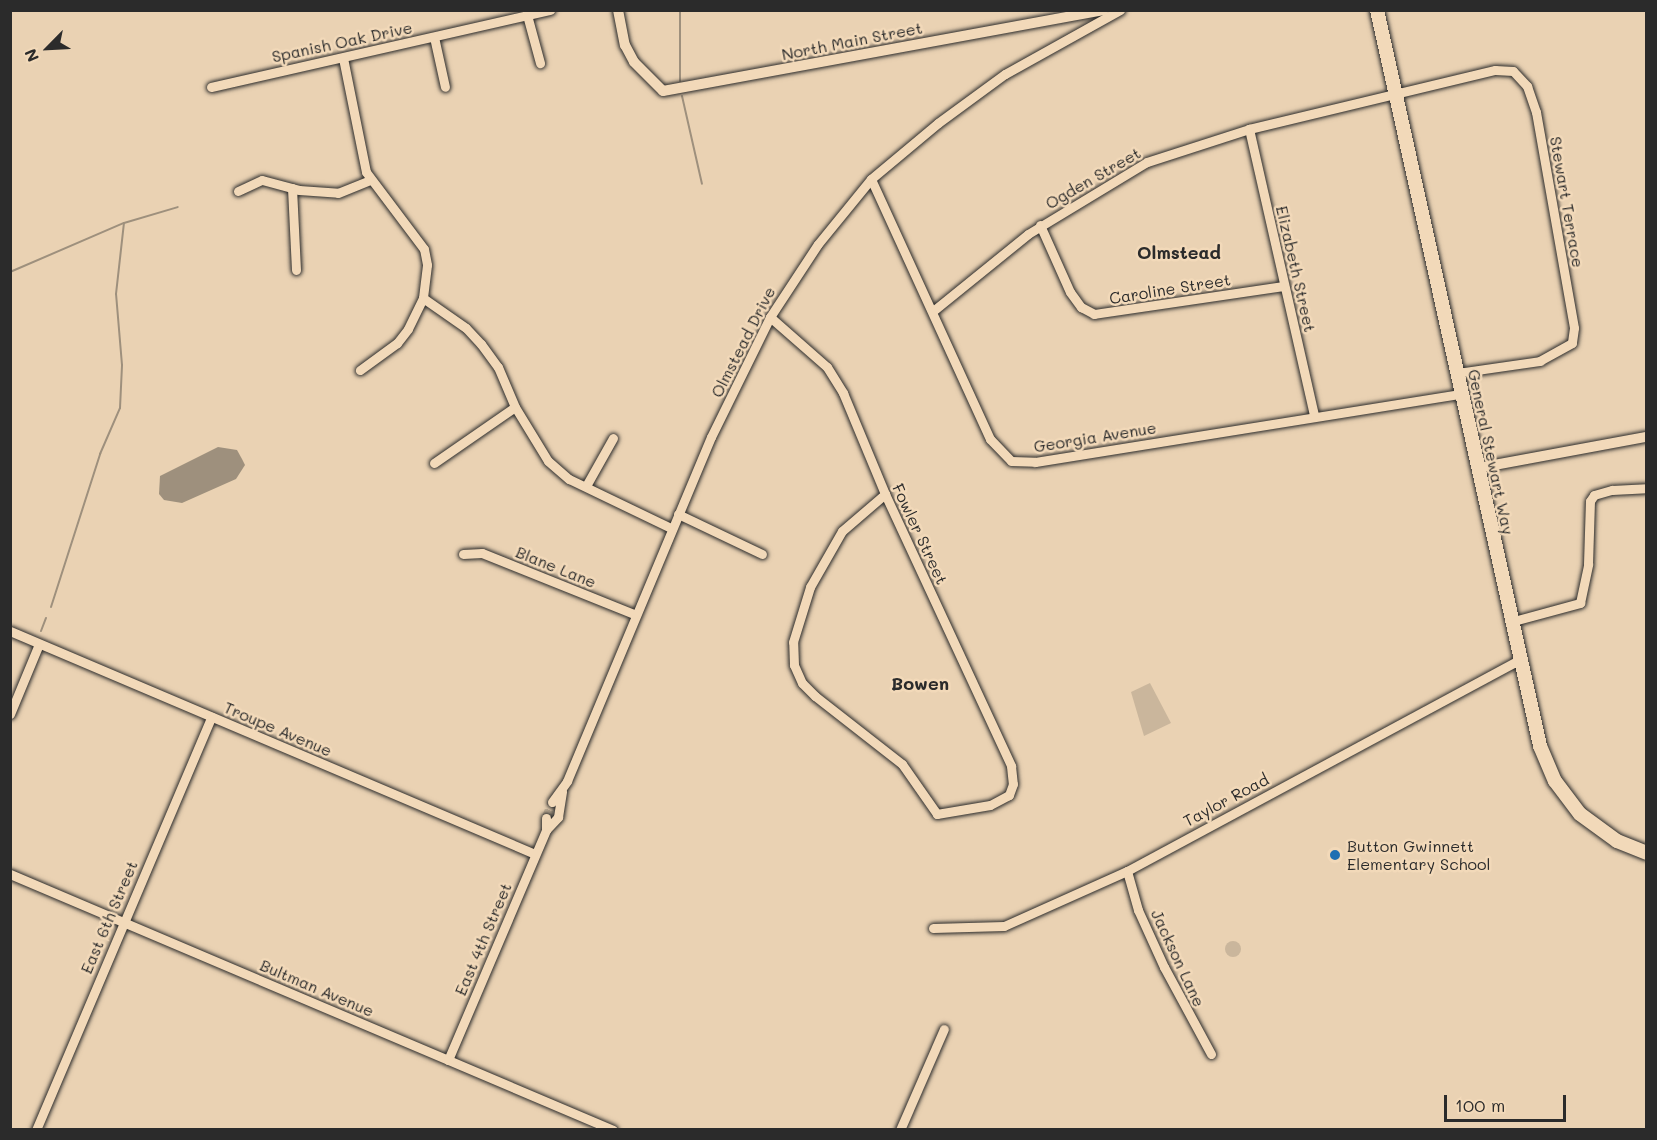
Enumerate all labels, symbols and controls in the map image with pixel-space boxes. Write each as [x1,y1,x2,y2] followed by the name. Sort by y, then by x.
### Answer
[18,18,78,78] north arrow
[270,18,414,66] street label: Spanish Oak Drive
[780,18,924,64] street label: North Main Street
[19,46,43,65] text: N
[1546,135,1588,269] street label: Stewart Terrace
[1042,143,1144,213] street label: Ogden Street
[1272,204,1320,334] street label: Elizabeth Street
[1137,241,1221,263] district label: Olmstead
[1108,270,1232,308] street label: Caroline Street
[707,283,779,401] street label: Olmstead Drive
[1464,368,1518,536] street label: General Stewart Way
[1032,418,1158,456] street label: Georgia Avenue
[888,481,952,587] street label: Fowler Street
[513,542,599,592] street label: Blane Lane
[891,672,949,694] district label: Bowen
[221,698,335,760] street label: Troupe Avenue
[1180,770,1272,830] street label: Taylor Road
[1347,836,1491,874] place label: Button Gwinnett Elementary School
[1328,848,1342,862] marker: Button Gwinnett Elementary School
[77,858,141,976] street label: East 6th Street
[451,880,515,998] street label: East 4th Street
[1147,906,1209,1010] street label: Jackson Lane
[257,955,377,1021] street label: Bultman Avenue
[1447,1083,1568,1121] scale bar
[1455,1093,1505,1117] text: 100 m

